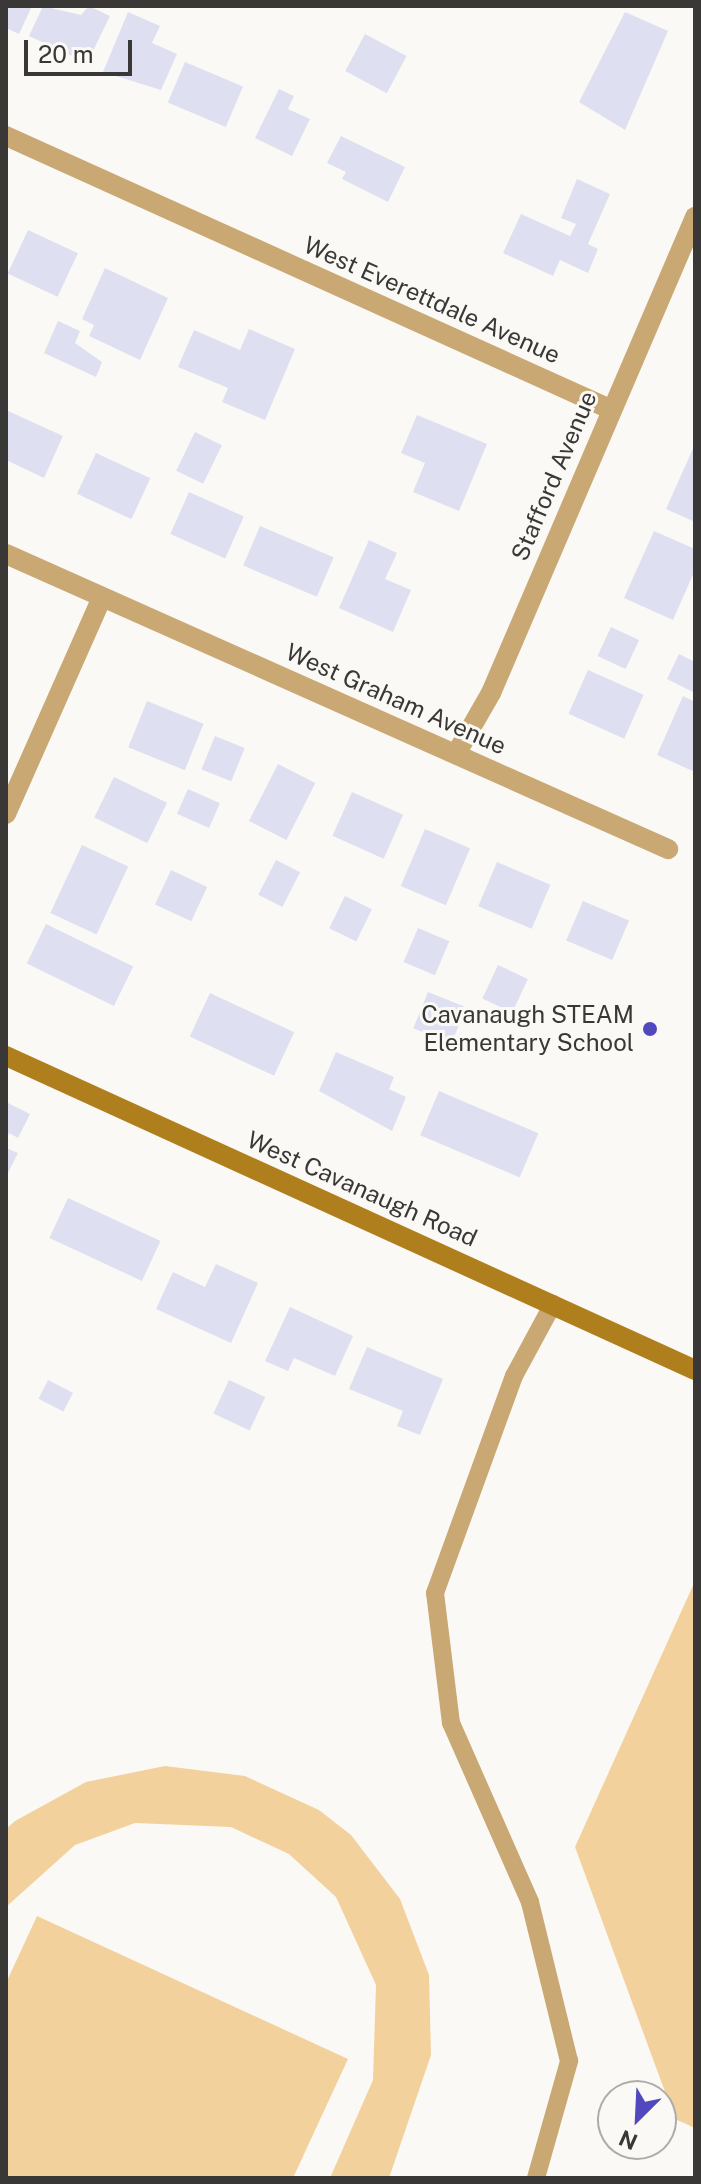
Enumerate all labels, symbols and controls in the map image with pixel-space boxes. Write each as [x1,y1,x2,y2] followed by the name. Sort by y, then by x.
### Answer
[28,24,136,74] scale bar
[38,40,94,68] text: 20 m
[299,230,565,370] street label: West Everettdale Avenue
[505,387,603,565] street label: Stafford Avenue
[281,637,511,761] street label: West Graham Avenue
[421,1001,634,1057] place label: Cavanaugh STEAM Elementary School
[641,1020,659,1038] marker: Cavanaugh STEAM Elementary School
[242,1125,482,1253] street label: West Cavanaugh Road
[597,2080,677,2160] north arrow
[615,2125,641,2155] text: N

